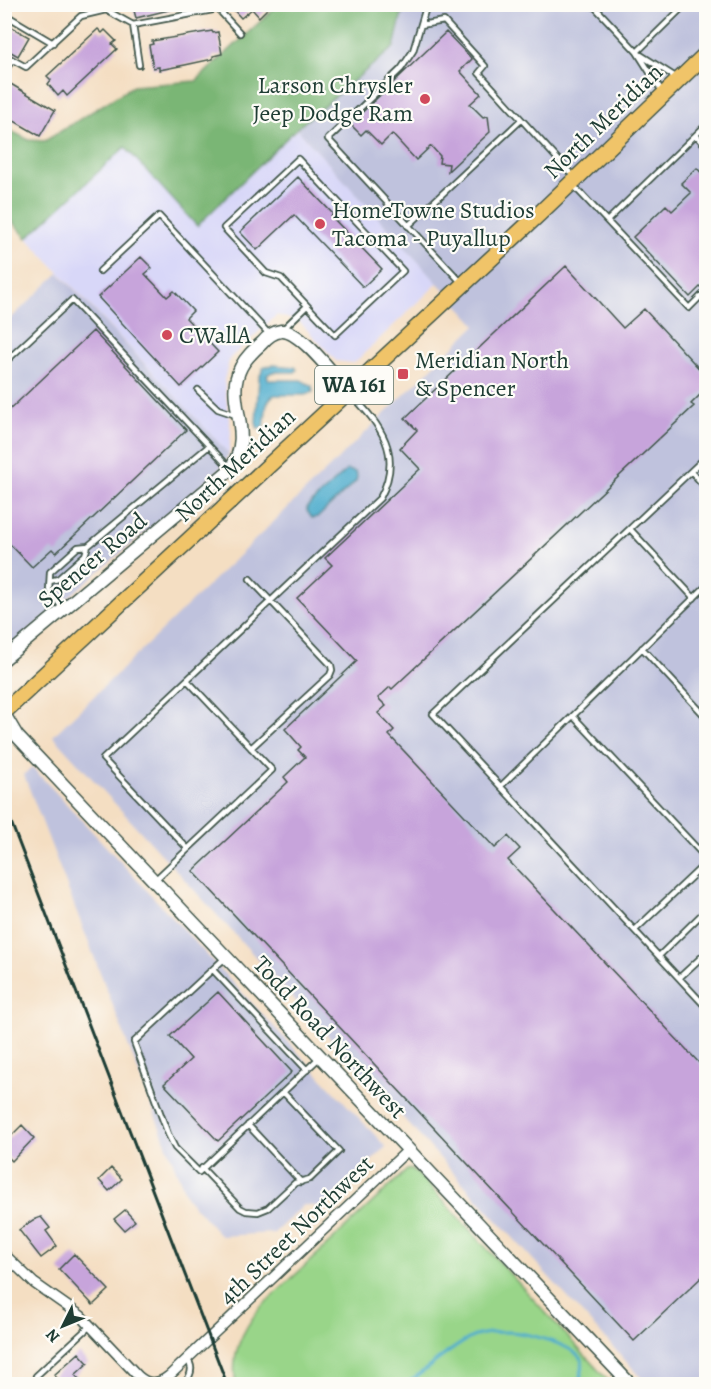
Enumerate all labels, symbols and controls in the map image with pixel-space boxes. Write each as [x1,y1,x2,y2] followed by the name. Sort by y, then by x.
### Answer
[537,56,669,186] street label: North Meridian
[253,69,413,129] place label: Larson Chrysler Jeep Dodge Ram
[418,92,432,106] marker: Larson Chrysler Jeep Dodge Ram
[332,194,535,254] place label: HomeTowne Studios Tacoma - Puyallup
[313,217,327,231] marker: HomeTowne Studios Tacoma - Puyallup
[179,319,252,351] place label: CWallA
[160,328,174,342] marker: CWallA
[415,344,569,404] place label: Meridian North & Spencer
[315,366,393,404] road number: WA 161
[396,367,410,381] marker: Meridian North & Spencer
[168,401,302,529] street label: North Meridian
[30,505,154,615] street label: Spencer Road
[246,949,414,1125] street label: Todd Road Northwest
[212,1148,380,1312] street label: 4th Street Northwest
[33,1296,93,1356] north arrow
[41,1324,65,1347] text: N

